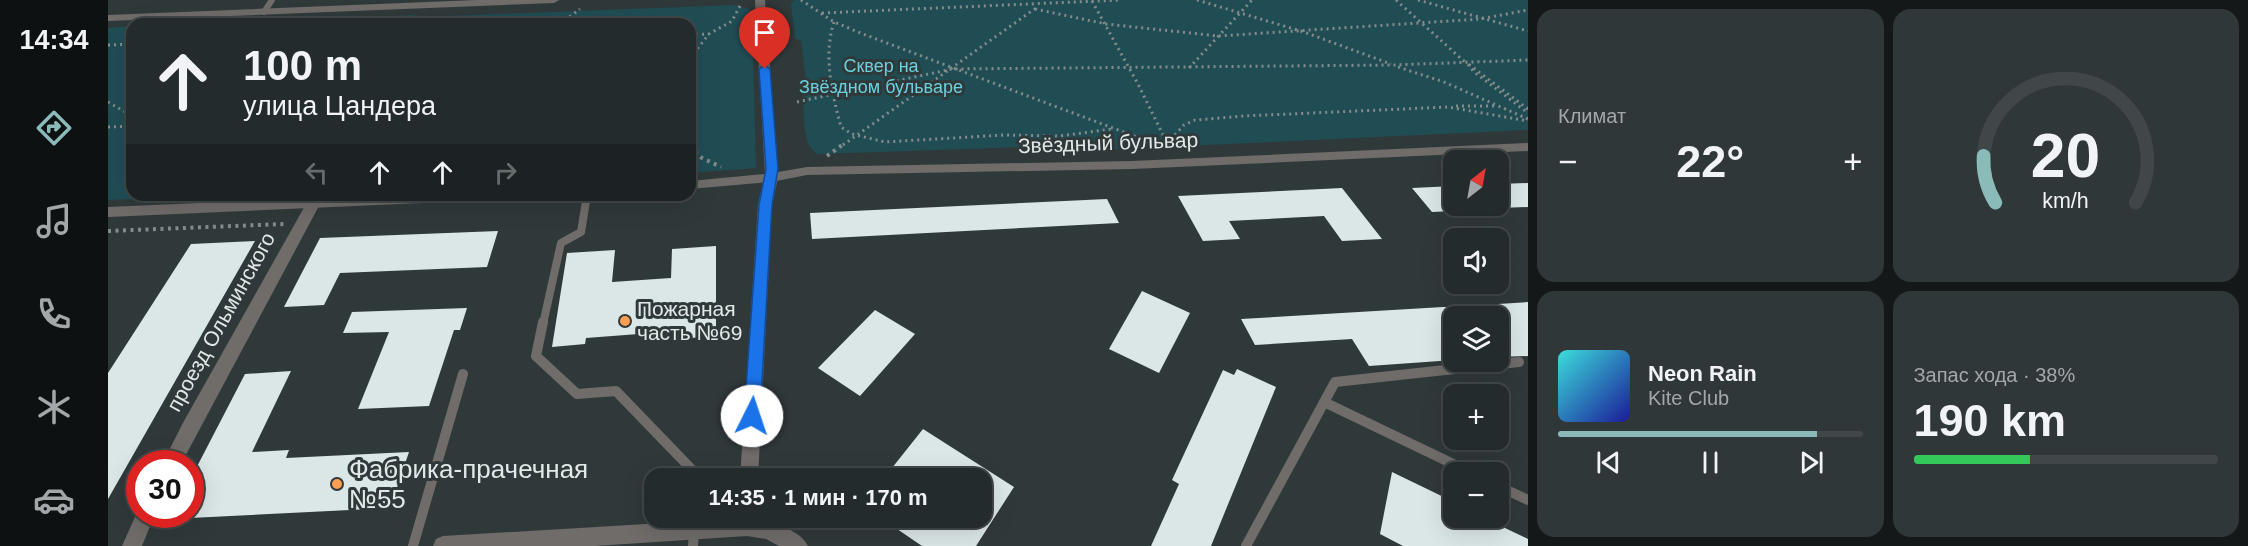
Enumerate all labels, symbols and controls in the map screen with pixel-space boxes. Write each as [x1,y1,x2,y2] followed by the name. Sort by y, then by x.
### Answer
[739,7,790,69] pin
[748,16,781,49] icon: arrive
[19,25,89,55] text: 14:34
[144,42,222,120] icon: ahead
[243,42,362,89] text: 100 m
[799,56,963,97] park label: Сквер на Звёздном бульваре
[243,91,436,121] text: улица Цандера
[1558,105,1626,127] text: Климат
[33,107,75,149] icon: directions
[2031,121,2100,190] text: 20
[1017,128,1198,157] street label: Звёздный бульвар
[1676,136,1744,187] text: 22°
[1558,143,1577,180] text: −
[1843,143,1863,180] text: +
[1443,150,1509,216] north arrow
[1443,150,1509,528] map controls
[300,156,333,189] icon: left
[363,156,396,189] icon: ahead
[426,156,459,189] icon: ahead
[489,156,522,189] icon: right
[2043,189,2089,213] text: km/h
[33,200,75,242] icon: music
[162,228,279,415] street label: проезд Ольминского
[1443,228,1509,294] button: sound
[33,293,75,335] icon: phone
[637,297,742,344] place label: Пожарная часть №69
[1443,306,1509,372] button: layers
[618,314,632,328] marker: Пожарная часть №69
[1648,361,1757,386] text: Neon Rain
[1914,364,2075,386] text: Запас хода · 38%
[720,384,784,448] position arrow
[1443,384,1509,450] button: +
[33,386,75,428] icon: climate
[1648,387,1729,409] text: Kite Club
[1914,395,2066,446] text: 190 km
[1592,446,1625,479] icon: previous
[1694,446,1727,479] icon: pause
[1795,446,1828,479] icon: next
[126,450,204,528] speed limit sign: 30
[349,454,588,514] place label: Фабрика-прачечная №55
[1443,462,1509,528] button: −
[330,477,344,491] marker: Фабрика-прачечная №55
[33,479,75,521] icon: car
[708,485,928,510] text: 14:35 · 1 мин · 170 m

